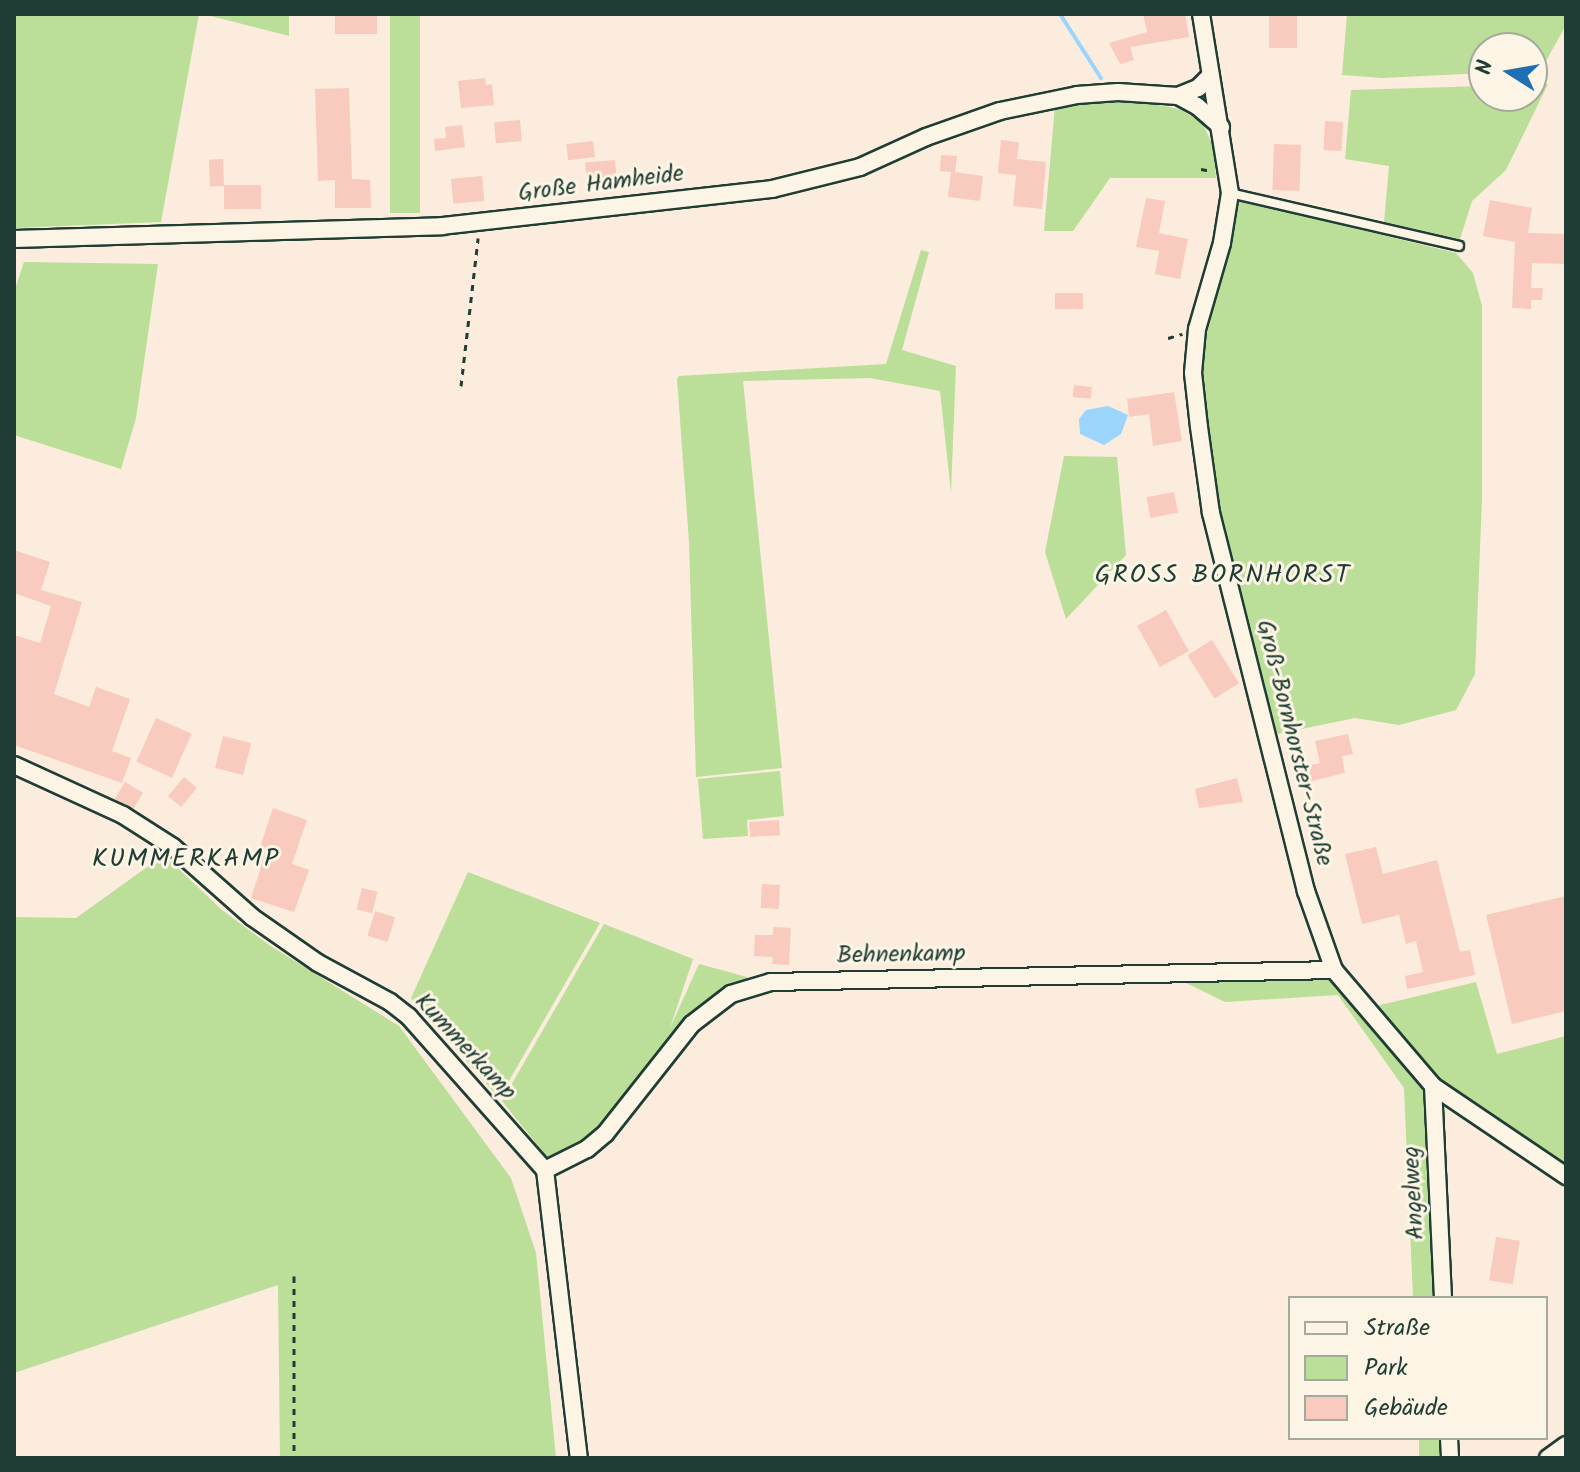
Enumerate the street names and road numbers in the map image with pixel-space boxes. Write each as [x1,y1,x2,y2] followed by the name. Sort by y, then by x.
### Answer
[517,160,685,208] street label: Große Hamheide
[1249,617,1339,869] street label: Groß-Bornhorster-Straße
[837,939,965,971] street label: Behnenkamp
[408,988,522,1106] street label: Kummerkamp
[1397,1145,1431,1241] street label: Angelweg

